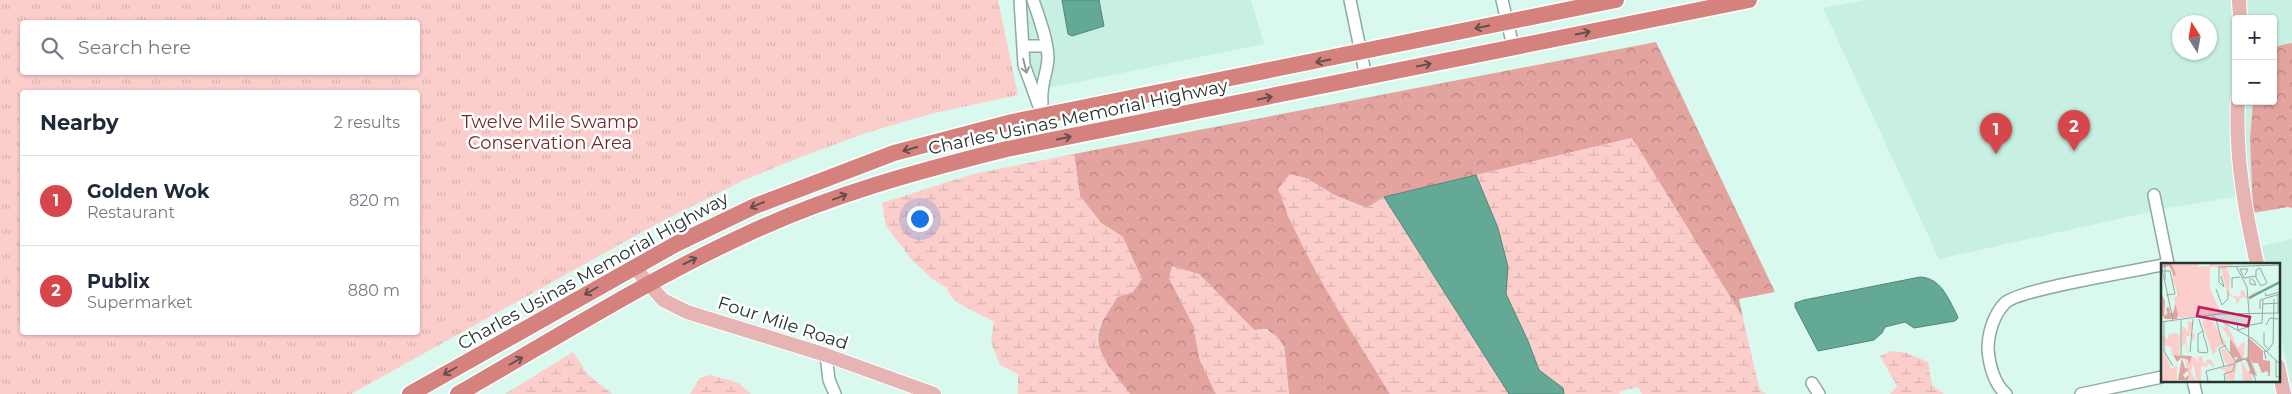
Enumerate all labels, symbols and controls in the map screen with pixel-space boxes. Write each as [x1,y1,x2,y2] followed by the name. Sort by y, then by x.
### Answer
[2172,15,2217,60] north arrow
[2232,15,2277,105] map controls
[2232,15,2277,60] button: +
[20,20,420,75] search box
[1475,23,1491,32] one-way arrow
[1574,27,1590,37] one-way arrow
[38,34,66,62] icon: search
[78,36,191,59] text: Search here
[1316,56,1332,66] one-way arrow
[1021,57,1030,73] one-way arrow
[1415,60,1431,69] one-way arrow
[2232,60,2277,105] button: −
[926,74,1230,160] street label: Charles Usinas Memorial Highway
[1256,93,1272,102] one-way arrow
[40,110,119,135] text: Nearby
[2058,110,2090,151] pin: 2
[462,111,638,154] park label: Twelve Mile Swamp Conservation Area
[334,113,400,132] text: 2 results
[1980,113,2012,154] pin: 1
[1056,133,1072,142] one-way arrow
[902,145,918,154] one-way arrow
[87,180,209,203] text: Golden Wok
[454,187,732,355] street label: Charles Usinas Memorial Highway
[53,191,59,210] text: 1
[349,191,400,210] text: 820 m
[831,192,847,201] one-way arrow
[750,201,765,211] one-way arrow
[87,203,175,222] text: Restaurant
[907,206,933,232] your location
[682,256,697,266] one-way arrow
[2161,263,2280,382] inset map
[87,270,150,293] text: Publix
[51,281,61,300] text: 2
[348,281,400,300] text: 880 m
[584,286,599,296] one-way arrow
[715,292,851,354] street label: Four Mile Road
[87,293,193,312] text: Supermarket
[508,355,522,365] one-way arrow
[443,367,458,377] one-way arrow

